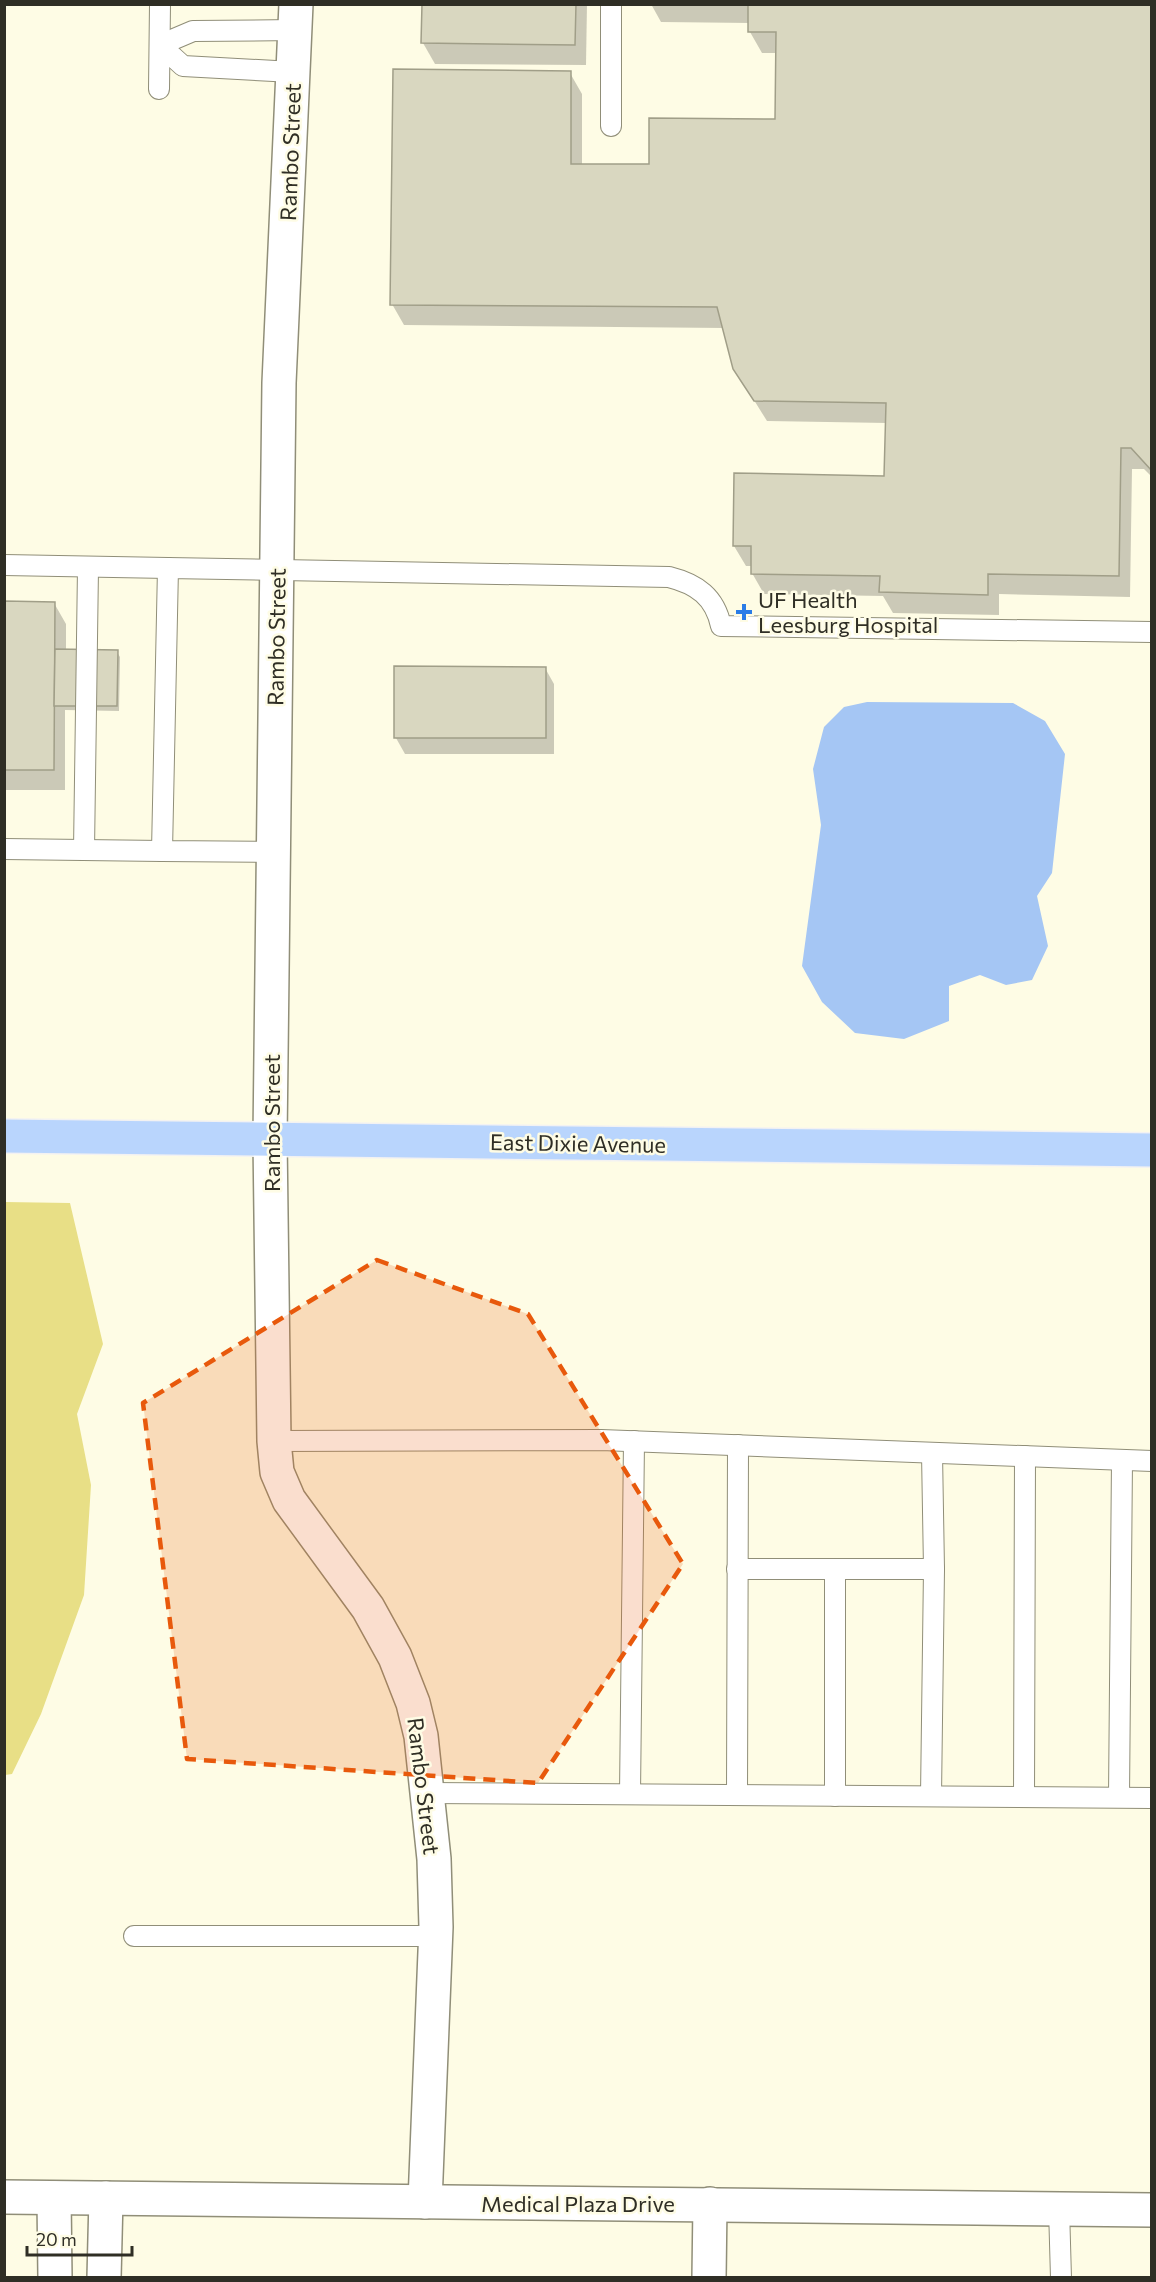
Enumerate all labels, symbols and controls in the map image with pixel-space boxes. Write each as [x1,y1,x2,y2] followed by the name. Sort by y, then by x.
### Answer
[274,83,306,221] street label: Rambo Street
[261,568,291,706] street label: Rambo Street
[758,586,938,638] place label: UF Health Leesburg Hospital
[735,603,753,621] marker: UF Health Leesburg Hospital
[258,1054,285,1192] street label: Rambo Street
[490,1128,666,1158] street label: East Dixie Avenue
[402,1716,446,1856] street label: Rambo Street
[481,2190,675,2217] street label: Medical Plaza Drive
[27,2219,132,2257] scale bar
[36,2228,77,2250] text: 20 m

